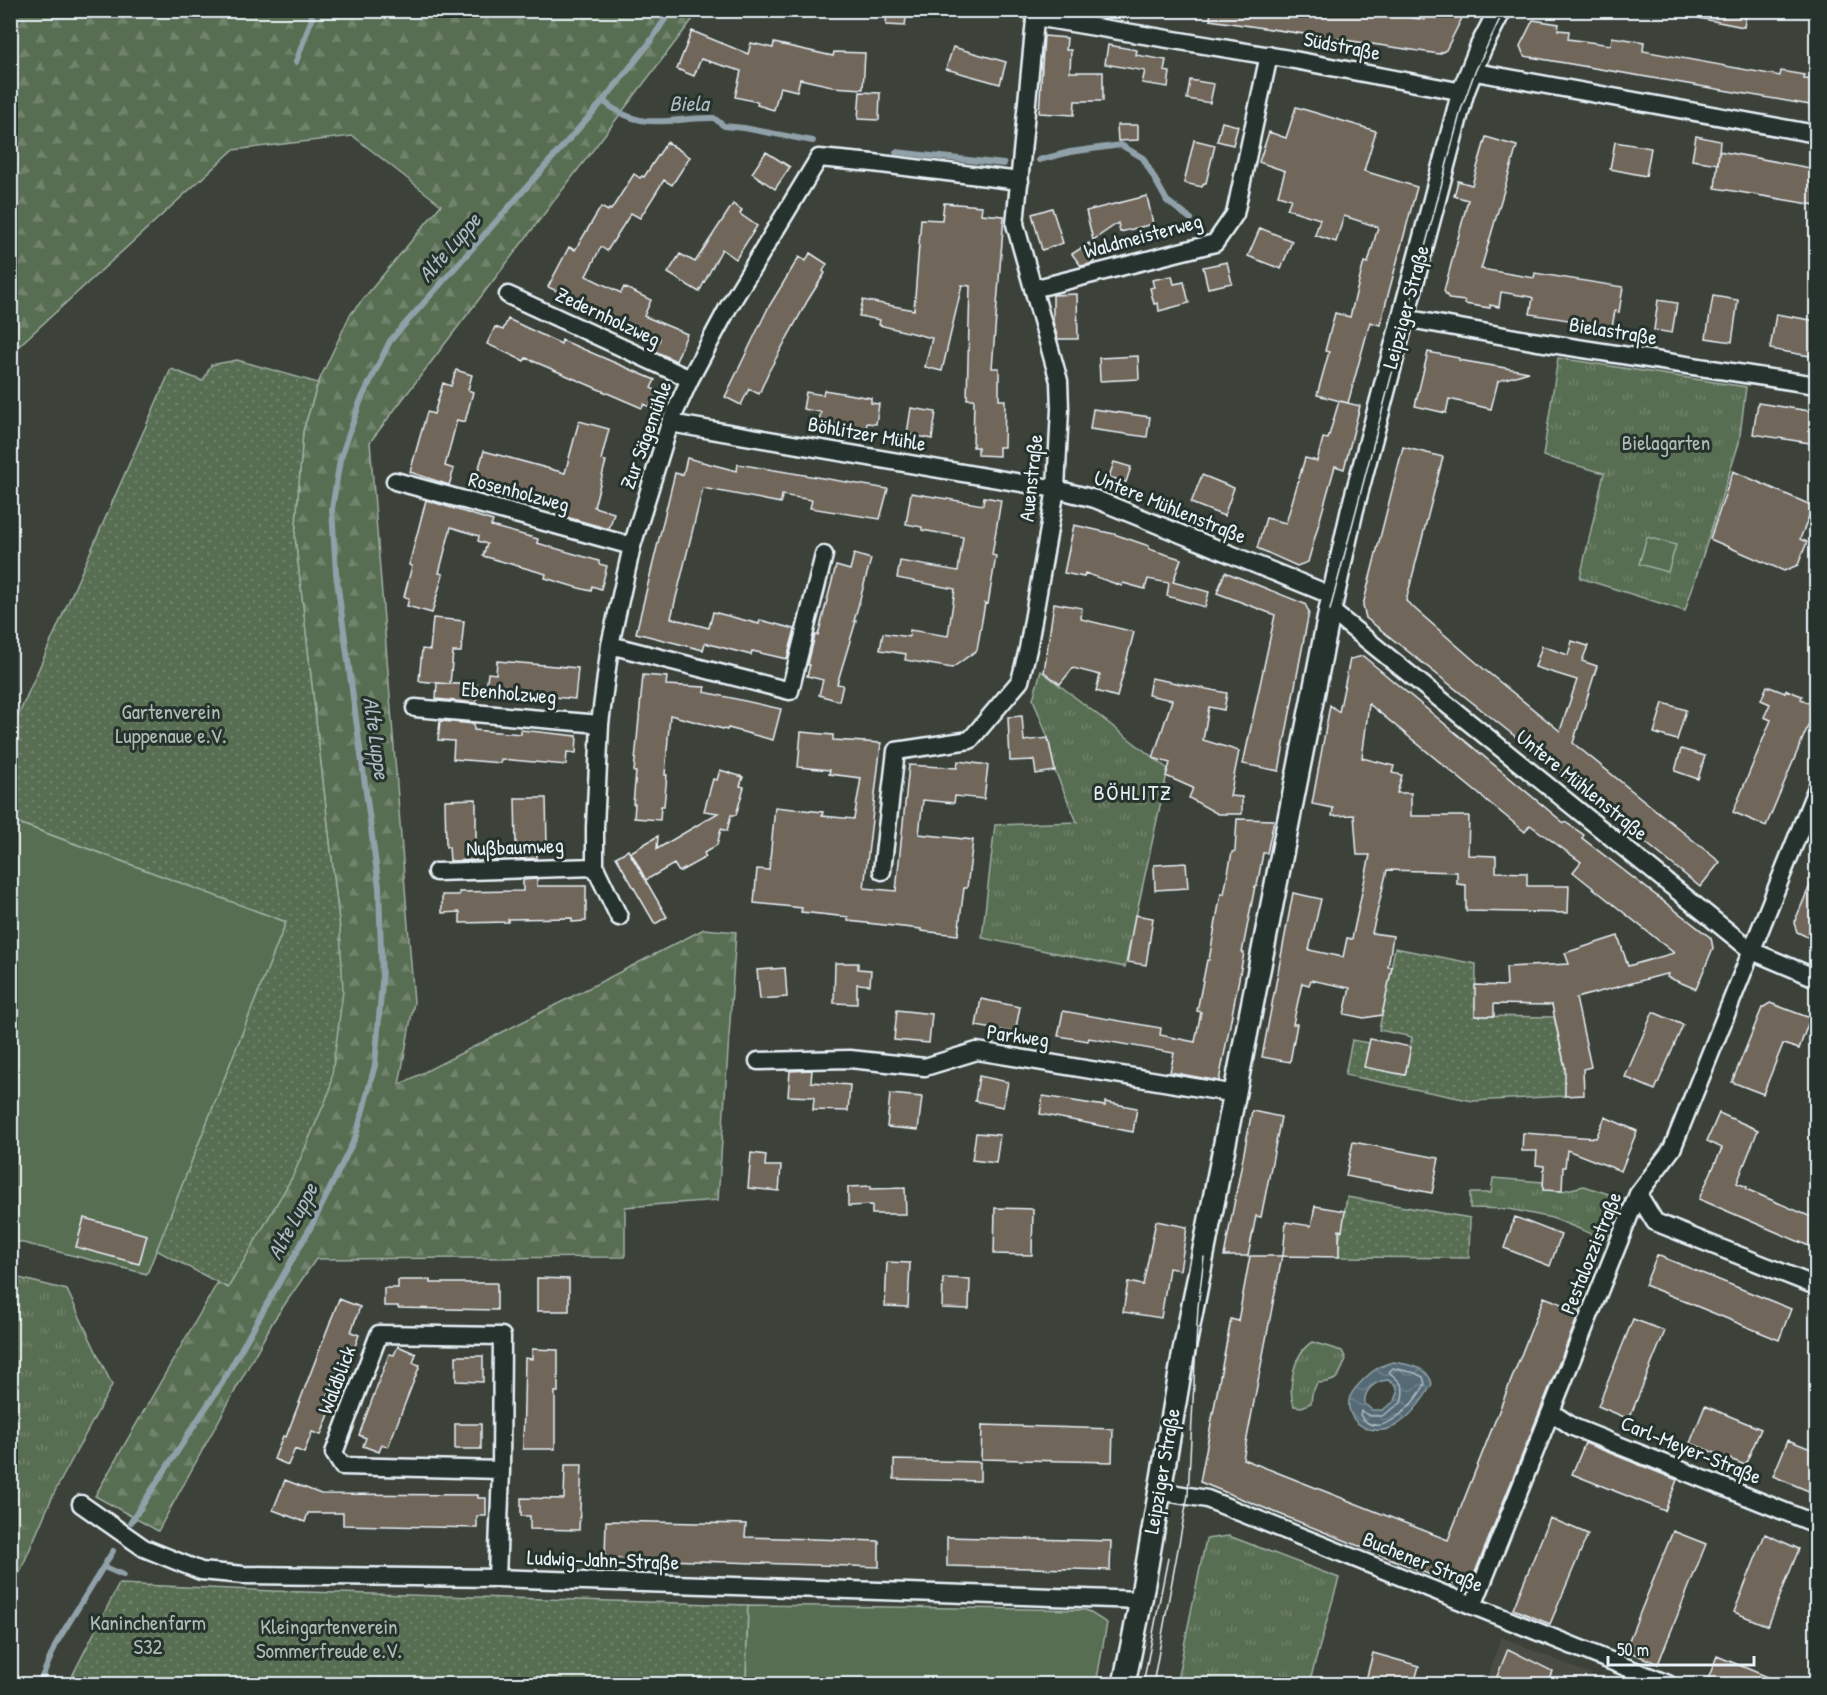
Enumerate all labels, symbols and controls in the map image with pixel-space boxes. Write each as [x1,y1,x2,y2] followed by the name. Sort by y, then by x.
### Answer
[1301,24,1383,67] street label: Südstraße
[669,88,711,118] water label: Biela
[411,205,488,288] water label: Alte Luppe
[1080,206,1205,265] street label: Waldmeisterweg
[1375,242,1436,372] street label: Leipziger Straße
[551,280,665,353] street label: Zedernholzweg
[1567,309,1659,352] street label: Bielastraße
[613,377,678,493] street label: Zur Sägemühle
[806,409,928,458] street label: Böhlitzer Mühle
[1622,428,1710,457] park label: Bielagarten
[1012,433,1050,523] street label: Auenstraße
[1090,463,1251,550] street label: Untere Mühlenstraße
[466,464,573,519] street label: Rosenholzweg
[460,674,558,711] street label: Ebenholzweg
[356,695,398,782] water label: Alte Luppe
[115,697,227,750] park label: Gartenverein Luppenaue e.V.
[1510,722,1654,847] street label: Untere Mühlenstraße
[1094,777,1173,807] district label: BÖHLITZ
[466,830,564,863] street label: Nußbaumweg
[985,1017,1051,1054] street label: Parkweg
[259,1176,325,1264] water label: Alte Luppe
[1553,1187,1628,1318] street label: Pestalozzistraße
[310,1341,363,1418] street label: Waldblick
[1136,1406,1187,1536] street label: Leipziger Straße
[1617,1408,1766,1491] street label: Carl-Meyer-Straße
[1359,1524,1488,1599] street label: Buchener Straße
[527,1542,680,1577] street label: Ludwig-Jahn-Straße
[90,1608,206,1661] park label: Kaninchenfarm S32
[256,1612,402,1665] park label: Kleingartenverein Sommerfreude e.V.
[1608,1629,1754,1667] scale bar
[1617,1637,1649,1662] text: 50 m

